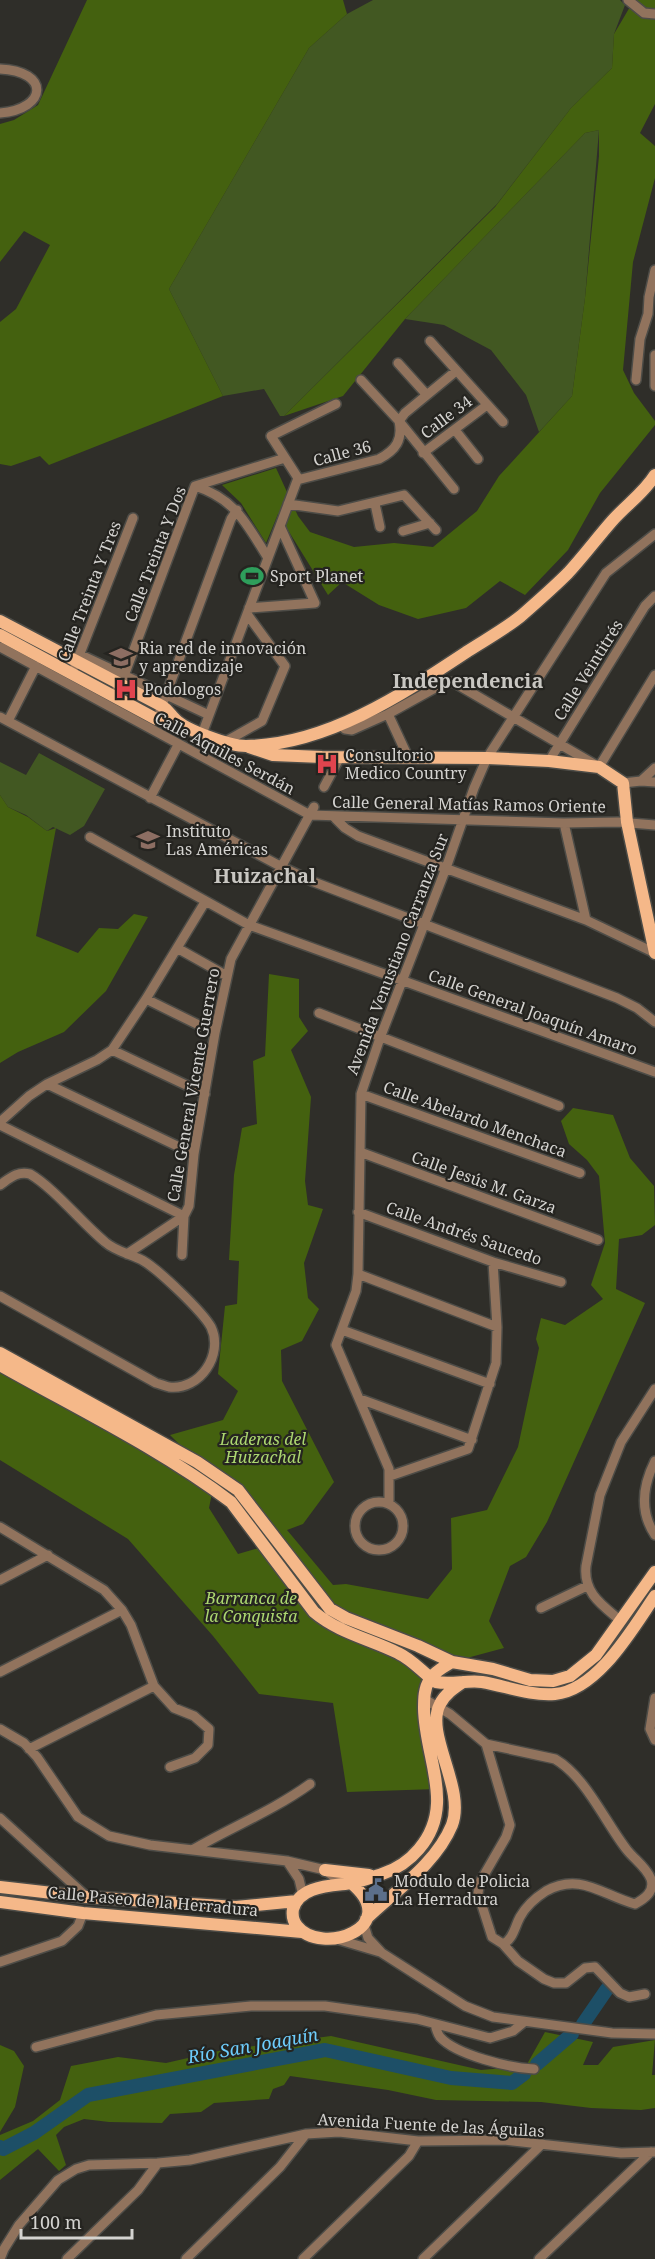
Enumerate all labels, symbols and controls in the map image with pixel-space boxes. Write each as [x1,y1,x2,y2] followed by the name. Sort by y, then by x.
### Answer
[416,390,476,444] street label: Calle 34
[310,435,374,471] street label: Calle 36
[119,483,191,625] street label: Calle Treinta Y Dos
[52,518,126,664] street label: Calle Treinta Y Tres
[239,563,265,589] sports icon: Sport Planet
[270,565,364,587] place label: Sport Planet
[548,615,628,725] street label: Calle Veintitrés
[139,637,306,677] place label: Ria red de innovación y aprendizaje
[108,644,134,670] school or university icon: Ria red de innovación y aprendizaje
[393,667,543,694] district label: Independencia
[113,676,139,702] hospital icon: Podologos
[144,678,221,700] place label: Podologos
[151,707,299,799] street label: Calle Aquiles Serdán
[345,744,467,784] place label: Consultorio Medico Country
[314,751,340,777] hospital icon: Consultorio Medico Country
[332,791,606,817] street label: Calle General Matías Ramos Oriente
[166,820,268,860] place label: Instituto Las Américas
[135,827,161,853] school or university icon: Instituto Las Américas
[341,830,453,1078] street label: Avenida Venustiano Carranza Sur
[214,862,316,889] district label: Huizachal
[425,964,641,1060] street label: Calle General Joaquín Amaro
[162,966,224,1204] street label: Calle General Vicente Guerrero
[380,1076,570,1162] street label: Calle Abelardo Menchaca
[408,1146,560,1218] street label: Calle Jesús M. Garza
[383,1196,545,1270] street label: Calle Andrés Saucedo
[219,1428,306,1468] park label: Laderas del Huizachal
[204,1587,298,1627] park label: Barranca de la Conquista
[394,1870,530,1910] place label: Modulo de Policia La Herradura
[363,1877,389,1903] public building icon: Modulo de Policia La Herradura
[47,1881,259,1921] street label: Calle Paseo de la Herradura
[185,2022,320,2069] water label: Río San Joaquín
[317,2108,545,2142] street label: Avenida Fuente de las Águilas
[21,2202,132,2240] scale bar
[30,2210,82,2234] text: 100 m

